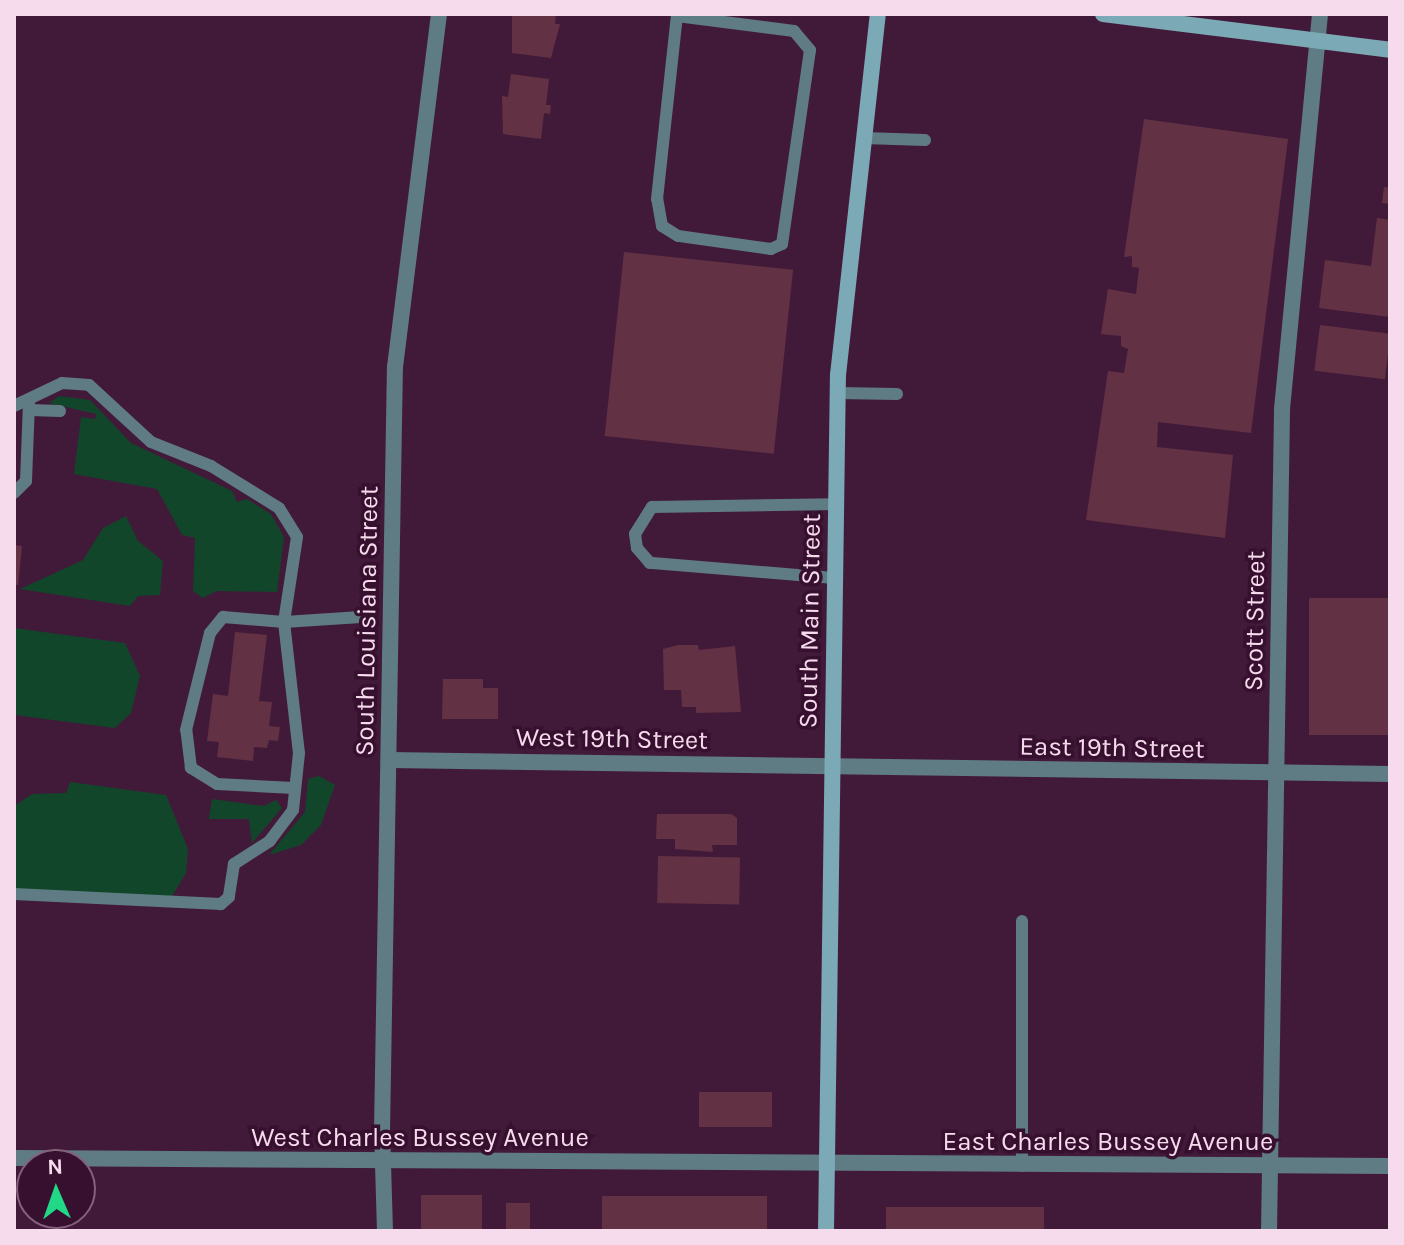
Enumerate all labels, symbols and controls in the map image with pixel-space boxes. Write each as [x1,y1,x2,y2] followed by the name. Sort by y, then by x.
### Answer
[349,486,385,756] street label: South Louisiana Street
[793,513,827,729] street label: South Main Street
[1238,551,1272,691] street label: Scott Street
[516,722,708,756] street label: West 19th Street
[1019,731,1205,765] street label: East 19th Street
[251,1122,589,1154] street label: West Charles Bussey Avenue
[943,1126,1273,1158] street label: East Charles Bussey Avenue
[16,1149,96,1229] north arrow
[47,1154,64,1180] text: N

